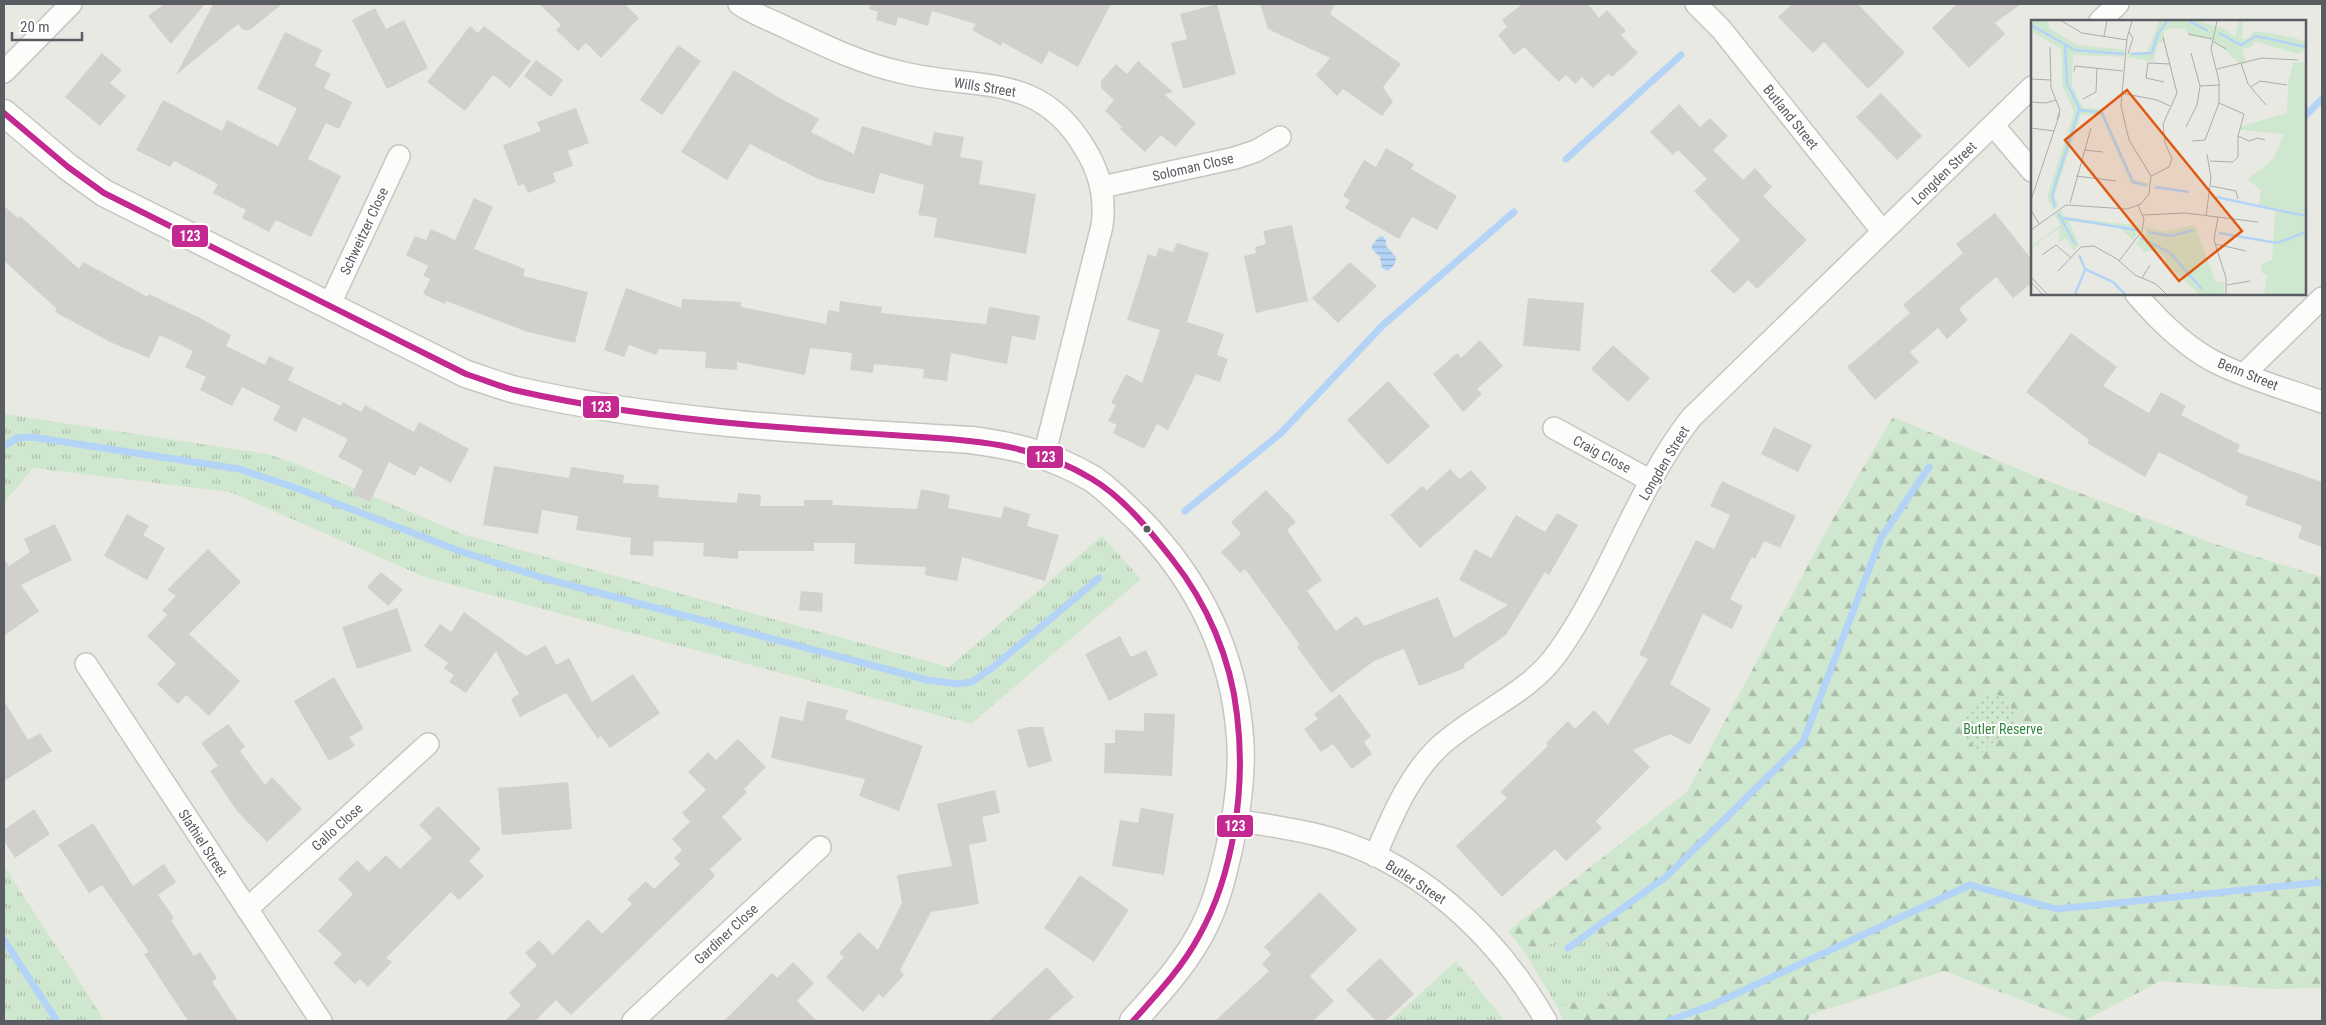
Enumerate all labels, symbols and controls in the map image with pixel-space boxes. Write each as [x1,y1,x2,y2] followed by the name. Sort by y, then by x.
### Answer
[12,10,82,42] scale bar
[20,18,50,36] text: 20 m
[2031,20,2306,295] inset map
[953,74,1017,100] street label: Wills Street
[1760,82,1822,152] street label: Butland Street
[1908,138,1980,208] street label: Longden Street
[1151,150,1236,184] street label: Soloman Close
[337,184,391,277] street label: Schweitzer Close
[171,224,209,248] line badge: 123
[179,228,201,244] text: 123
[2215,355,2281,393] street label: Benn Street
[582,395,620,419] line badge: 123
[590,399,612,415] text: 123
[1636,423,1692,503] street label: Longden Street
[1570,432,1634,476] street label: Craig Close
[1026,445,1064,469] line badge: 123
[1034,449,1056,465] text: 123
[1142,524,1152,534] unlabelled marker
[1963,721,2043,737] park label: Butler Reserve
[308,800,366,854] street label: Gallo Close
[175,806,231,880] street label: Slathiel Street
[1216,814,1254,838] line badge: 123
[1224,818,1246,834] text: 123
[1383,857,1449,907] street label: Butler Street
[691,900,761,968] street label: Gardiner Close

